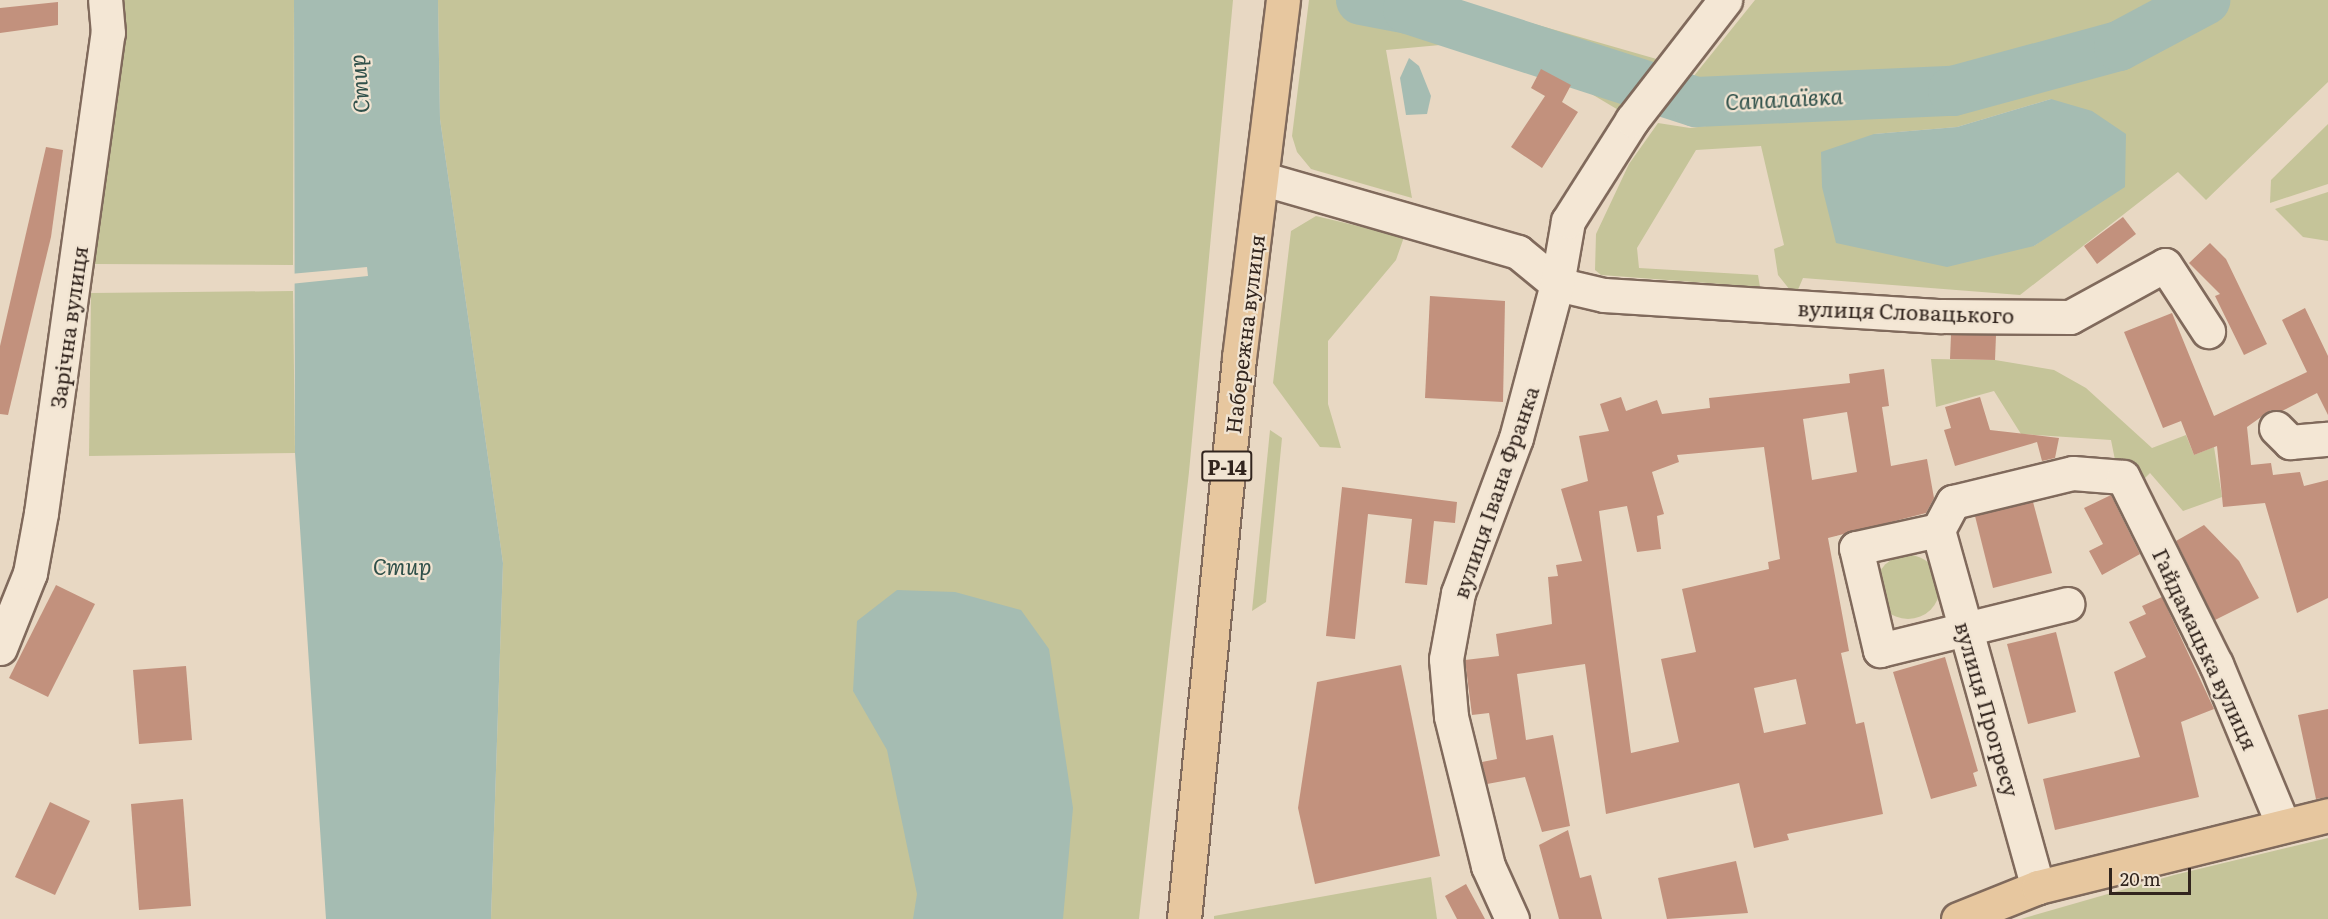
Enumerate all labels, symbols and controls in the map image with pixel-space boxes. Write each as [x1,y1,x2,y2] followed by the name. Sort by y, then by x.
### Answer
[342,54,374,114] water label: Стир
[1724,82,1844,114] water label: Сапалаївка
[1219,233,1269,435] street label: Набережна вулиця
[44,244,92,410] street label: Зарічна вулиця
[1797,295,2015,327] street label: вулиця Словацького
[1447,383,1543,601] street label: вулиця Івана Франка
[1200,449,1254,483] road number: Р-14
[2148,544,2264,754] street label: Гайдамацька вулиця
[373,553,431,579] water label: Стир
[1951,619,2025,799] street label: вулиця Прогресу
[2112,856,2194,894] scale bar
[2120,865,2161,892] text: 20 m

